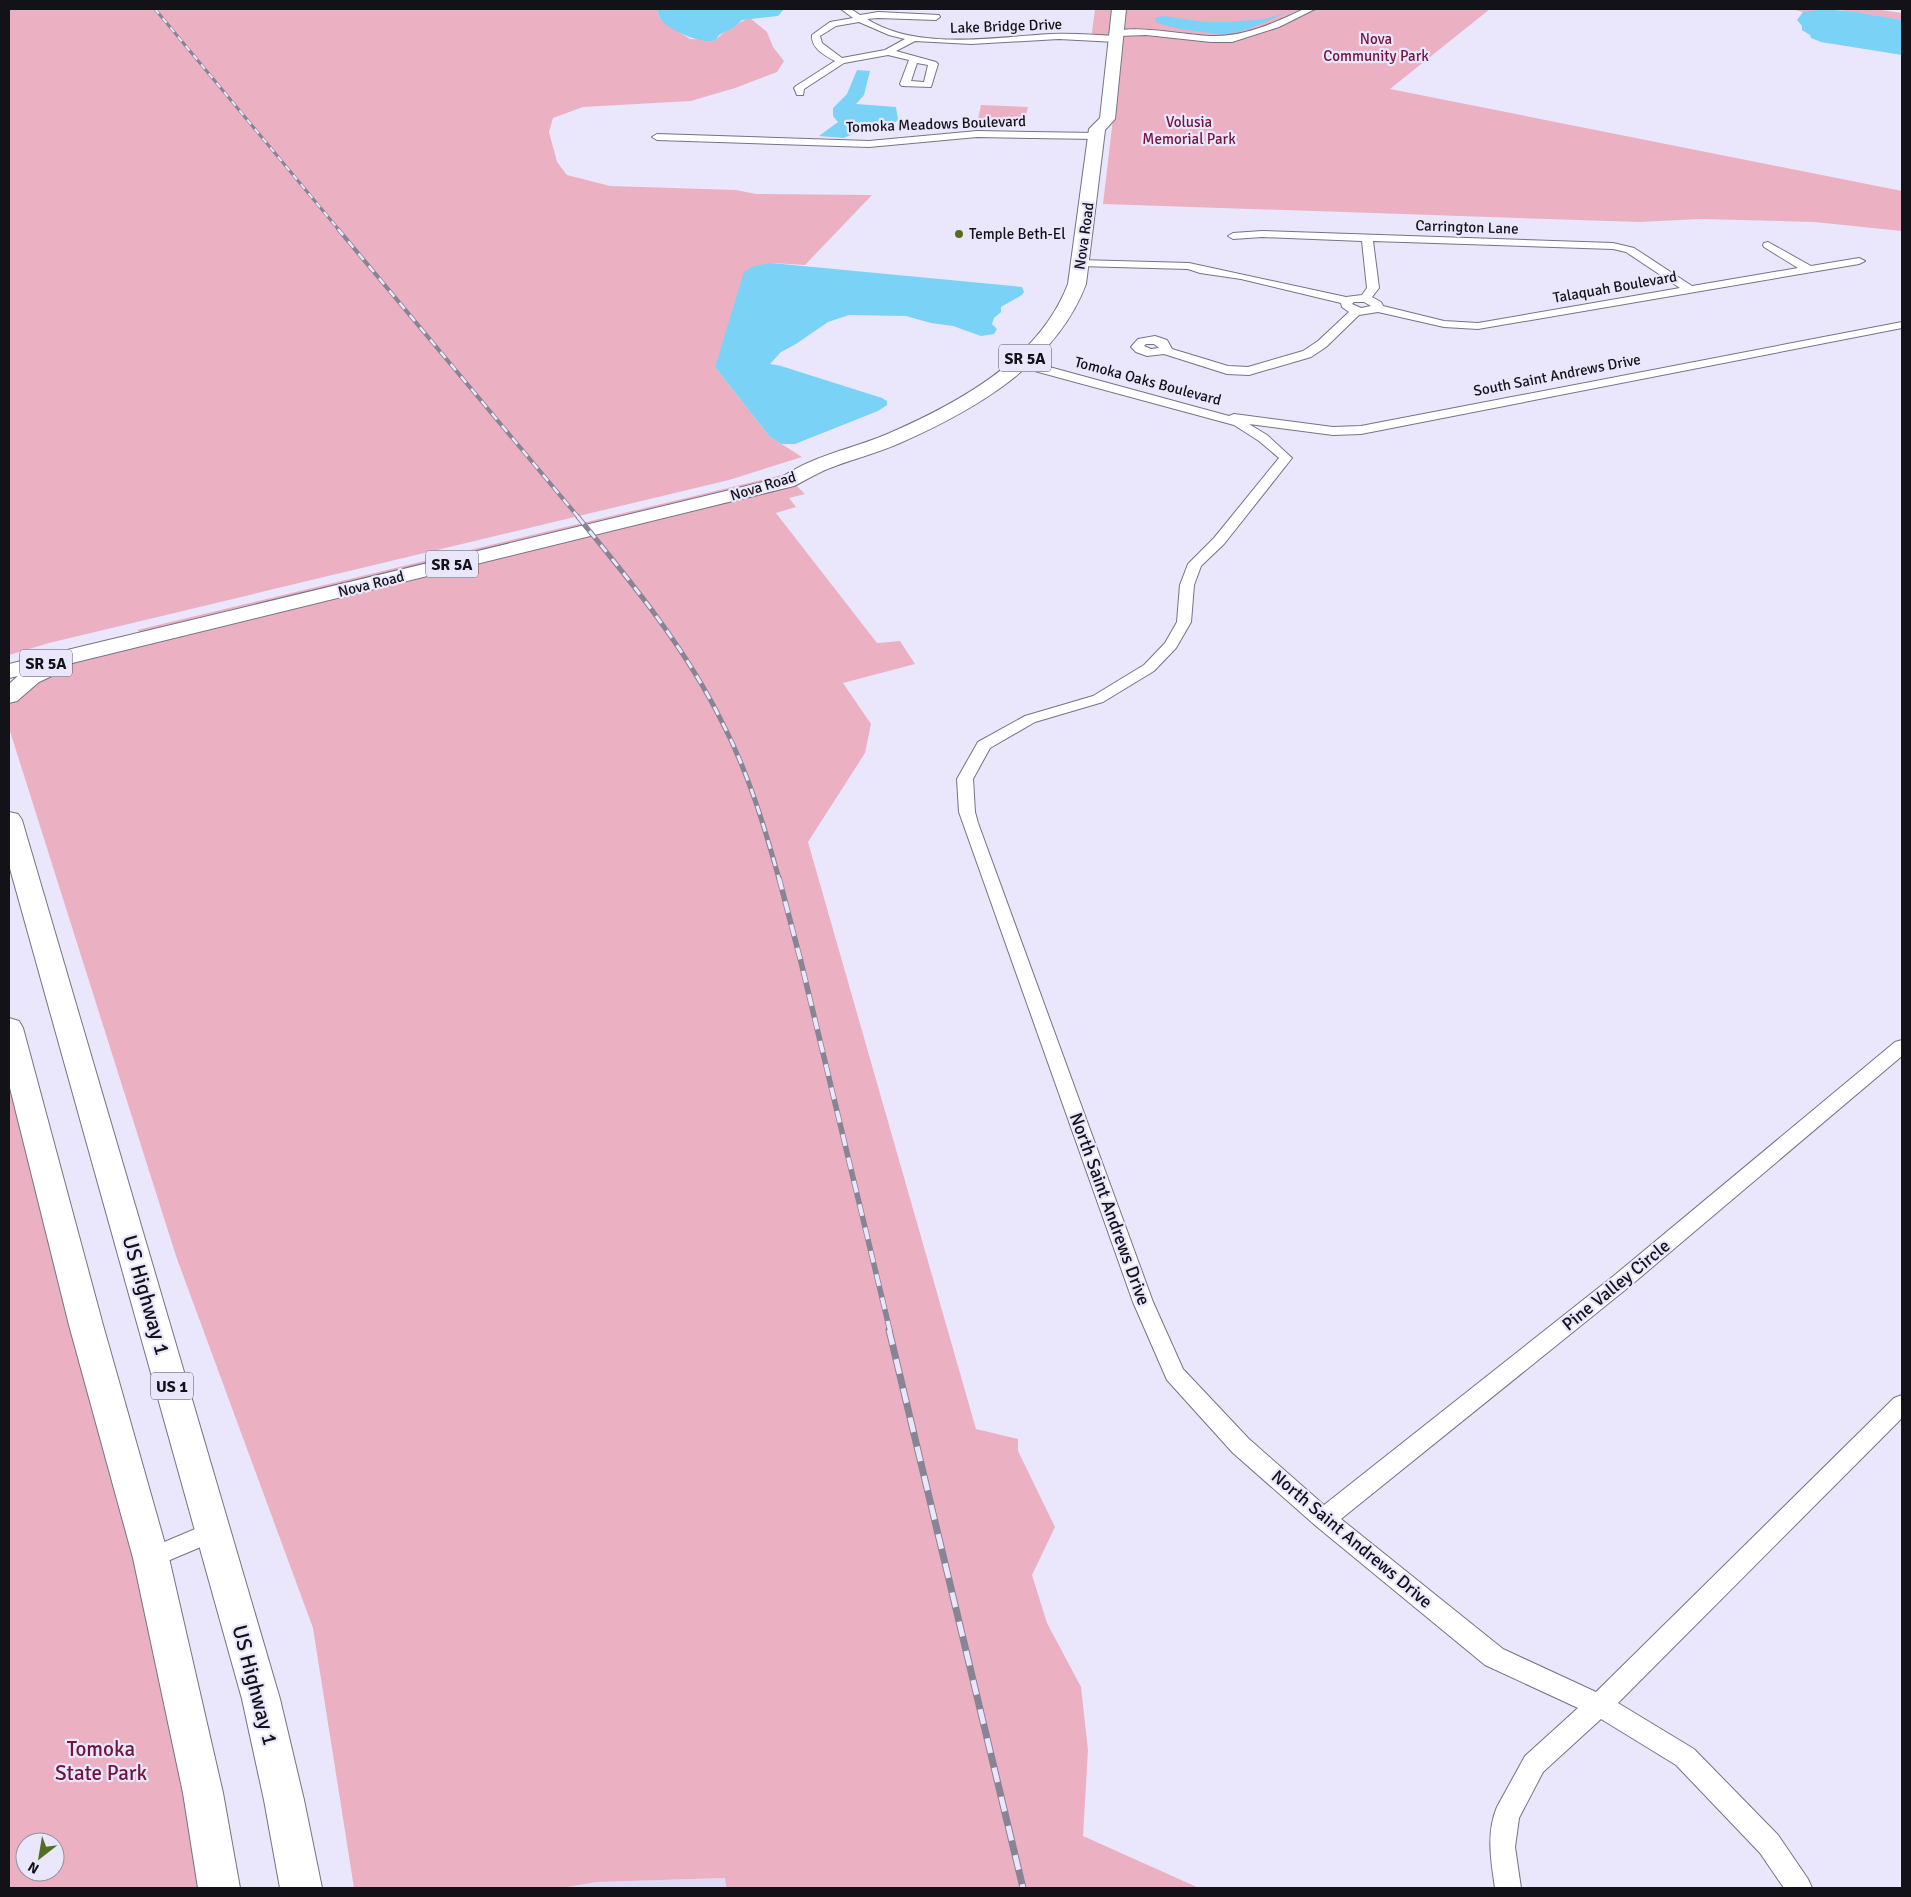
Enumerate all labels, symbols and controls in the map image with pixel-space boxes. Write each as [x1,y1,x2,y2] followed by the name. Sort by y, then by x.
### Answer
[950,15,1062,37] street label: Lake Bridge Drive
[1323,30,1429,65] park label: Nova Community Park
[846,112,1026,136] street label: Tomoka Meadows Boulevard
[1142,113,1236,148] park label: Volusia Memorial Park
[1070,201,1098,271] street label: Nova Road
[1415,216,1519,238] street label: Carrington Lane
[969,225,1066,243] place label: Temple Beth-El
[953,228,965,240] marker: Temple Beth-El
[1552,267,1678,307] street label: Talaquah Boulevard
[999,344,1051,372] road number: SR 5A
[1472,350,1642,400] street label: South Saint Andrews Drive
[1073,353,1223,409] street label: Tomoka Oaks Boulevard
[728,467,798,504] street label: Nova Road
[426,550,478,578] road number: SR 5A
[336,567,406,601] street label: Nova Road
[20,650,72,676] road number: SR 5A
[1065,1110,1155,1308] street label: North Saint Andrews Drive
[116,1232,176,1358] street label: US Highway 1
[1558,1235,1674,1335] street label: Pine Valley Circle
[151,1372,193,1400] road number: US 1
[1267,1465,1437,1613] street label: North Saint Andrews Drive
[226,1622,284,1748] street label: US Highway 1
[55,1736,148,1786] park label: Tomoka State Park
[15,1832,65,1882] north arrow
[25,1858,42,1878] text: N

